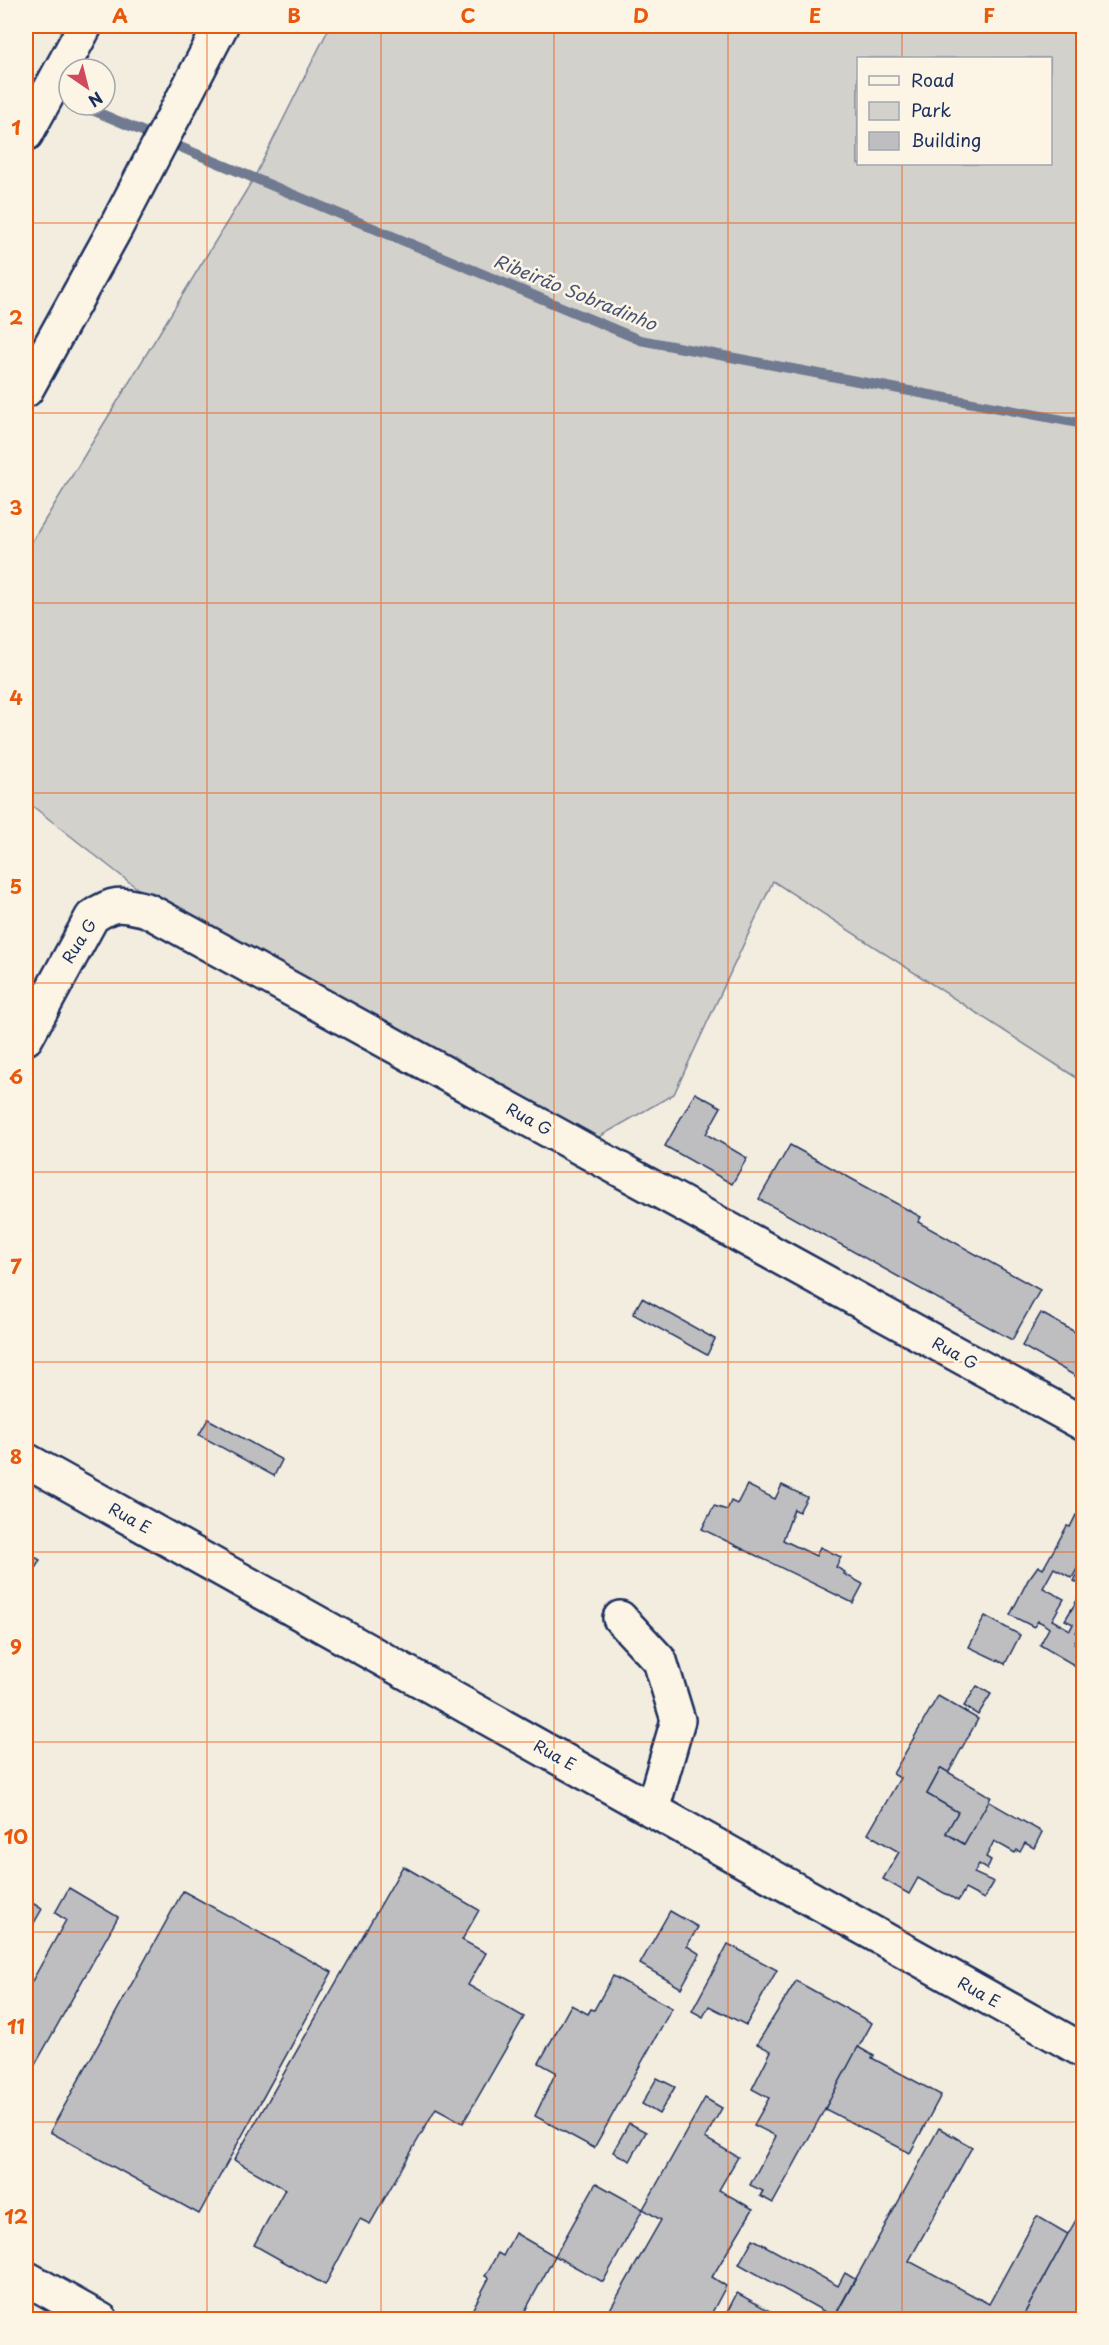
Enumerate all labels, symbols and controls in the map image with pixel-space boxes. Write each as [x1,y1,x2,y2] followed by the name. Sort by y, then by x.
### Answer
[112,0,128,30] text: A
[287,0,301,30] text: B
[460,0,476,30] text: C
[633,0,649,30] text: D
[809,0,821,30] text: E
[983,0,995,30] text: F
[57,57,117,117] north arrow
[857,57,1052,165] legend
[911,66,955,93] text: Road
[84,87,108,114] text: N
[911,96,951,123] text: Park
[11,112,21,142] text: 1
[911,126,981,153] text: Building
[490,247,662,337] water label: Ribeirão Sobradinho
[9,302,23,332] text: 2
[9,492,23,522] text: 3
[9,682,23,712] text: 4
[10,871,22,901] text: 5
[55,913,101,967] street label: Rua G
[9,1061,23,1091] text: 6
[502,1096,557,1140] street label: Rua G
[10,1251,22,1281] text: 7
[928,1330,983,1374] street label: Rua G
[10,1441,22,1471] text: 8
[105,1496,156,1539] street label: Rua E
[10,1631,22,1661] text: 9
[530,1733,581,1776] street label: Rua E
[4,1821,28,1851] text: 10
[954,1970,1005,2013] street label: Rua E
[7,2011,25,2041] text: 11
[4,2201,28,2231] text: 12

